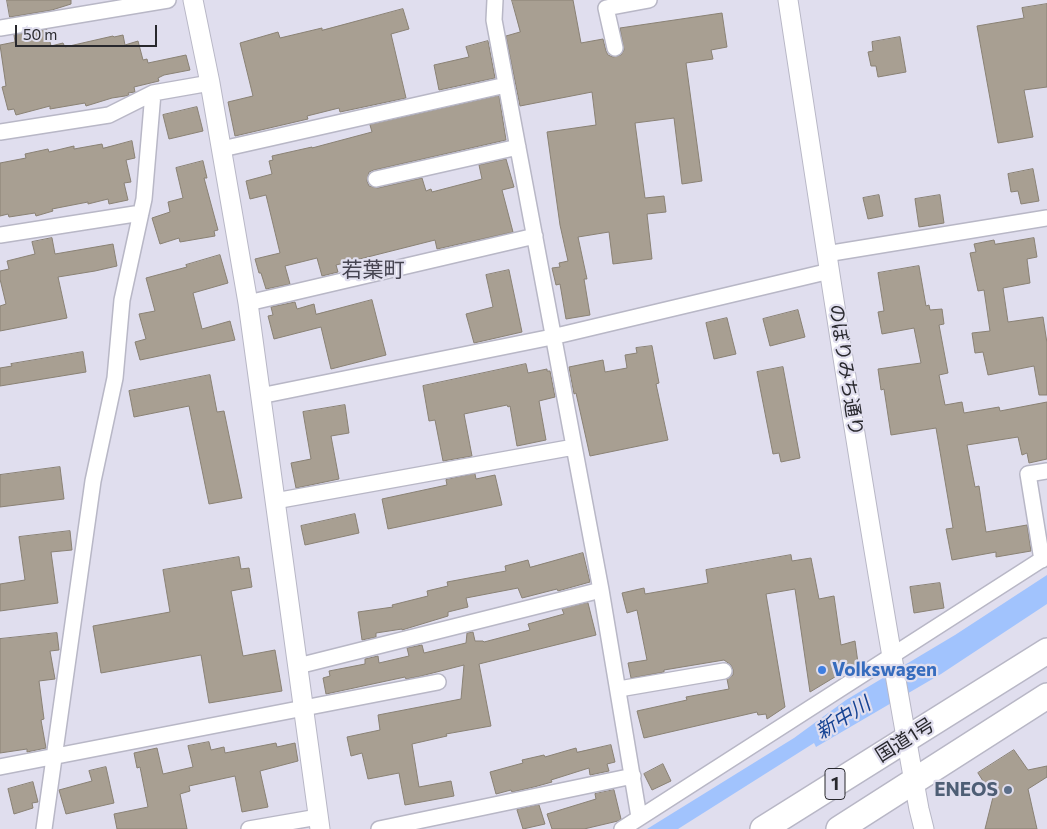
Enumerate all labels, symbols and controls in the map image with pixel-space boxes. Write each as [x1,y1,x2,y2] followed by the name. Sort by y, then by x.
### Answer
[18,15,160,47] scale bar
[23,25,57,43] text: 50 m
[342,257,404,283] district label: 若葉町
[824,303,868,437] street label: のぼりみち通り
[832,659,937,681] place label: Volkswagen
[816,664,828,676] marker: Volkswagen
[811,692,875,744] water label: 新中川
[871,713,939,767] street label: 国道1号
[825,769,845,800] road number: 1
[934,779,998,801] place label: ENEOS
[1002,784,1014,796] marker: ENEOS

